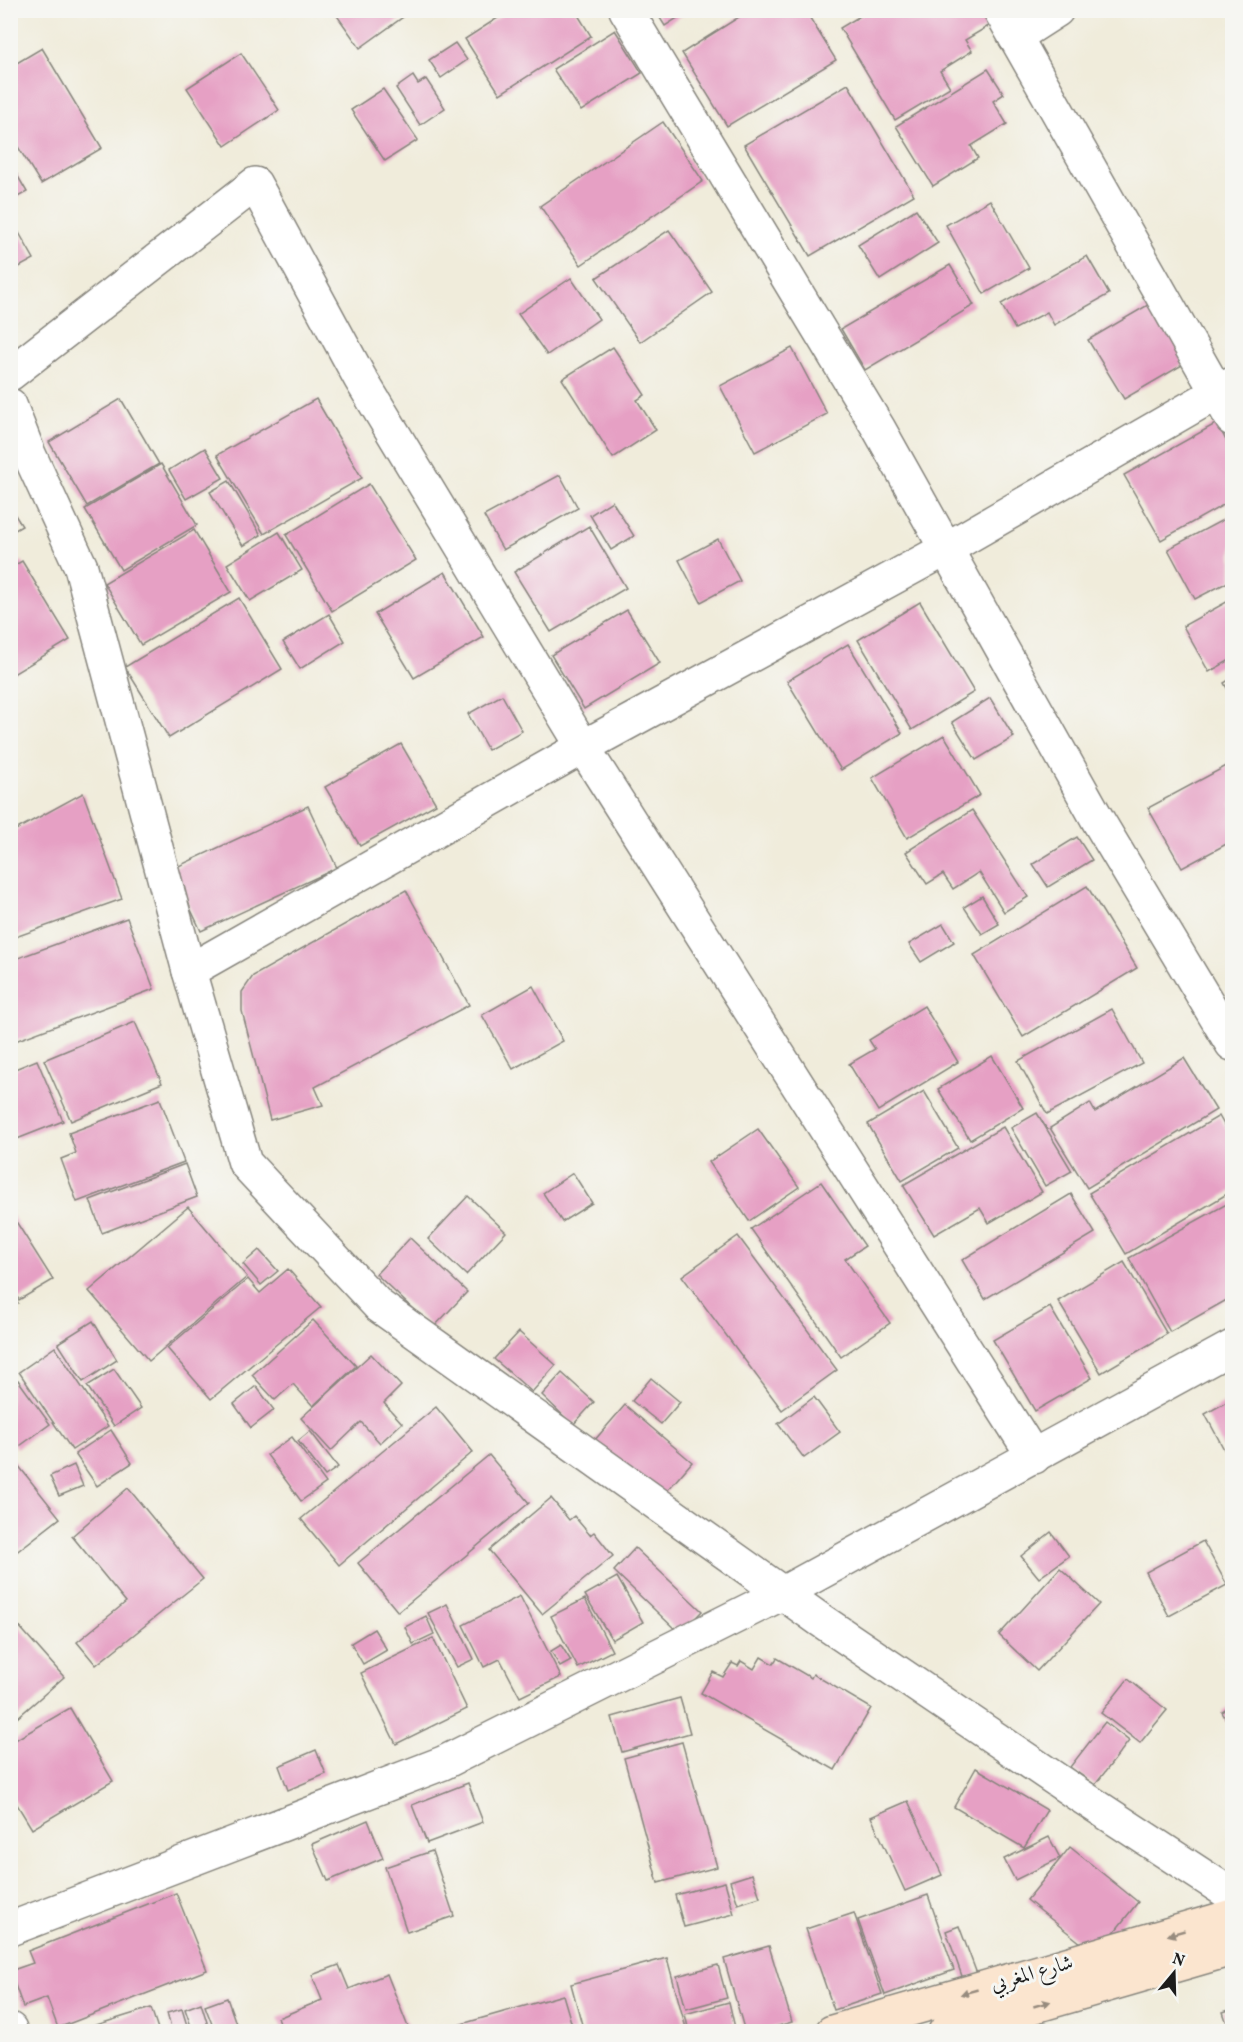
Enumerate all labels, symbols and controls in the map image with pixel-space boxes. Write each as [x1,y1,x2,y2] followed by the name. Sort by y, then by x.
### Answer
[1167,1928,1185,1938] one-way arrow
[1144,1943,1204,2003] north arrow
[987,1948,1077,2002] street label: شارع المغربي
[1169,1948,1188,1973] text: N
[960,1988,978,1997] one-way arrow
[1033,1999,1051,2008] one-way arrow

